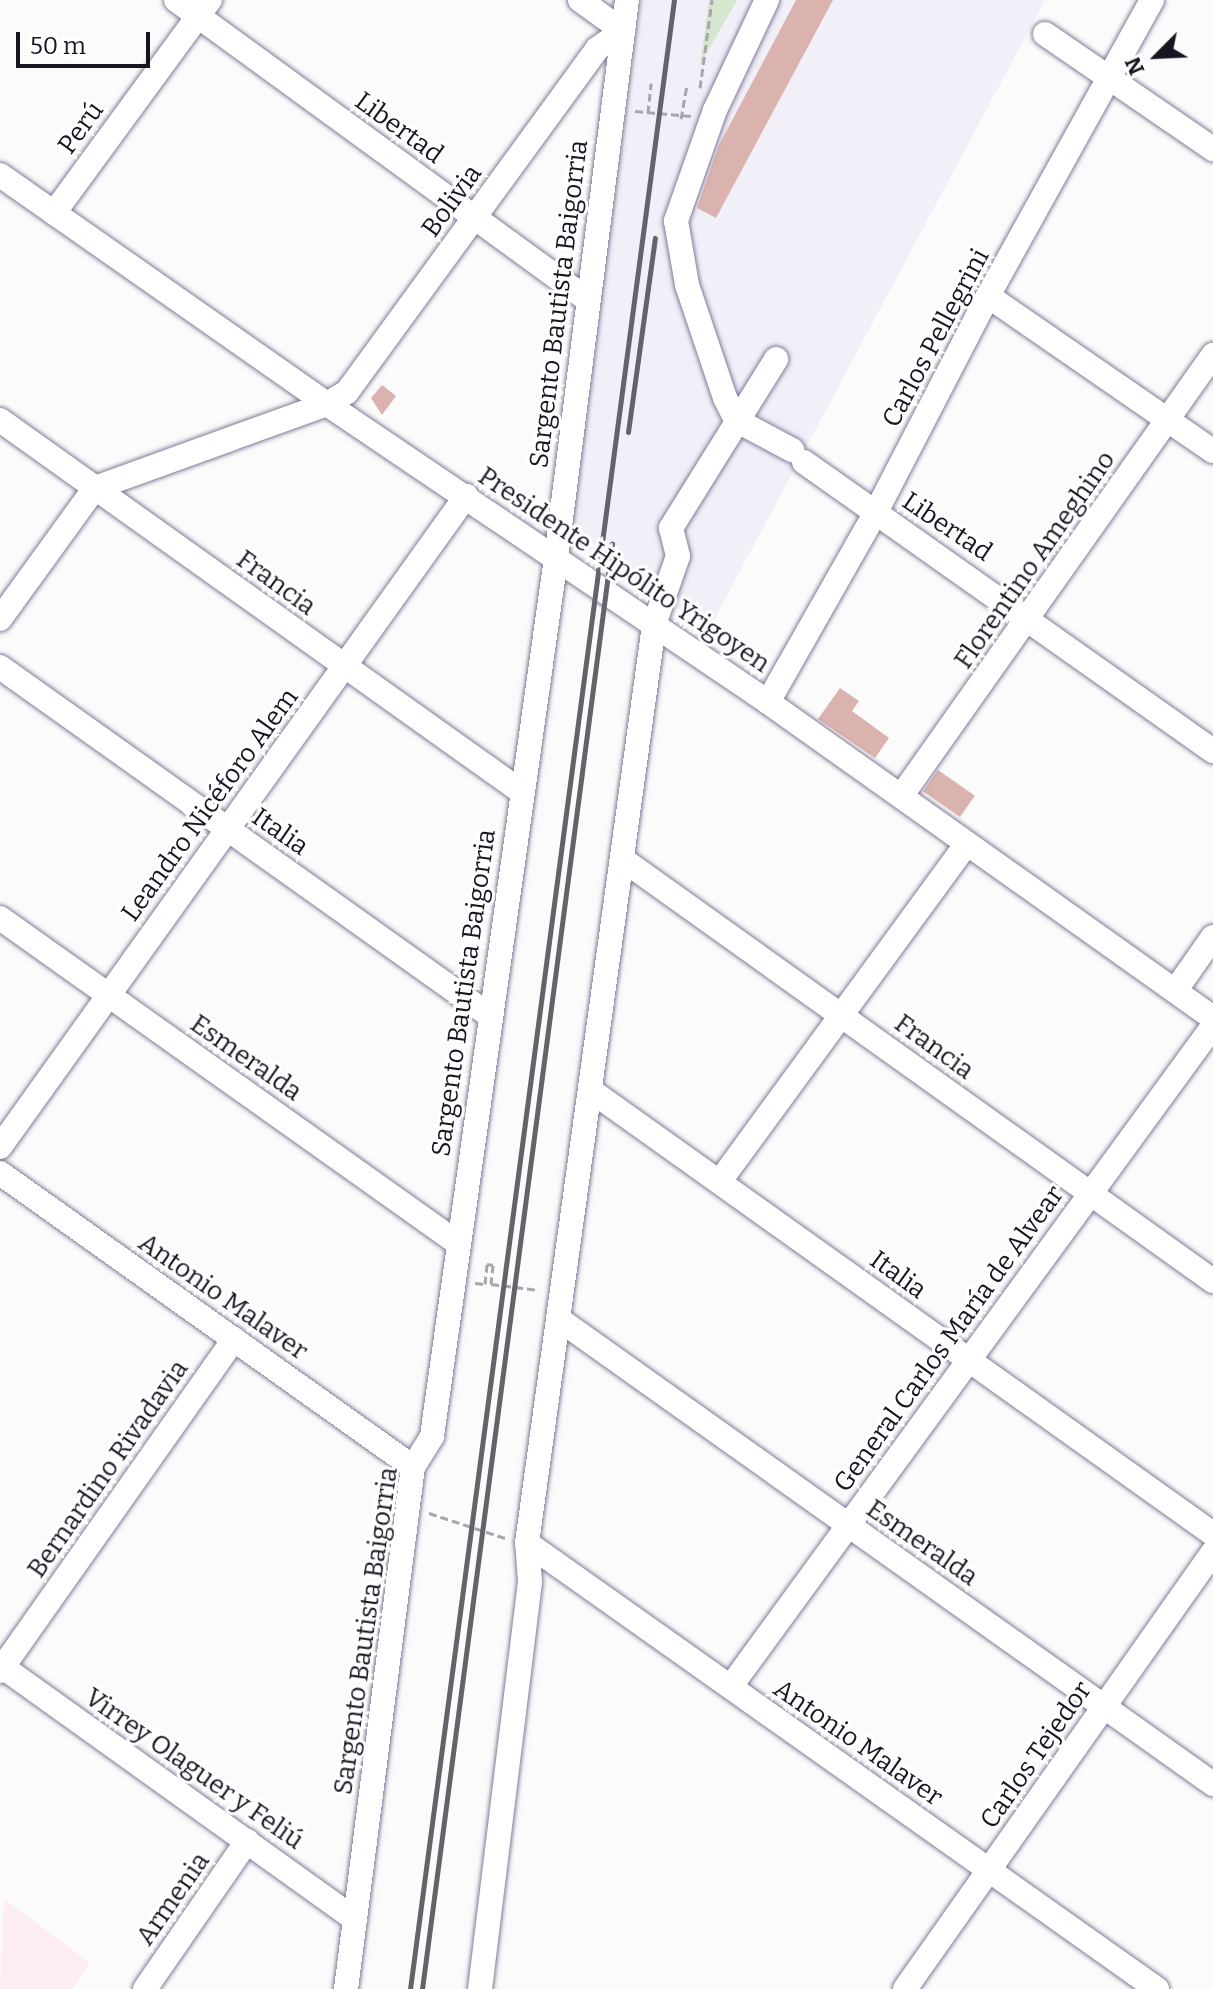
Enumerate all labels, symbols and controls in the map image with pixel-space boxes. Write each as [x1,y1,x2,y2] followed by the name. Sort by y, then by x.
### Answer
[20,16,154,66] scale bar
[1117,16,1197,96] north arrow
[30,32,86,60] text: 50 m
[1119,53,1150,79] text: N
[349,86,449,170] street label: Libertad
[52,96,110,160] street label: Perú
[523,138,595,470] street label: Sargento Bautista Baigorria
[415,159,489,243] street label: Bolivia
[876,244,996,432] street label: Carlos Pellegrini
[948,445,1122,675] street label: Florentino Ameghino
[472,461,776,679] street label: Presidente Hipólito Yrigoyen
[896,486,998,568] street label: Libertad
[230,544,322,622] street label: Francia
[115,682,305,928] street label: Leandro Nicéforo Alem
[246,802,314,862] street label: Italia
[426,827,502,1159] street label: Sargento Bautista Baigorria
[184,1008,308,1108] street label: Esmeralda
[888,1008,980,1086] street label: Francia
[827,1180,1071,1498] street label: General Carlos María de Alvear
[132,1227,314,1367] street label: Antonio Malaver
[864,1244,932,1306] street label: Italia
[21,1354,195,1584] street label: Bernardino Rivadavia
[328,1465,404,1797] street label: Sargento Bautista Baigorria
[860,1493,984,1593] street label: Esmeralda
[767,1673,949,1813] street label: Antonio Malaver
[974,1675,1098,1835] street label: Carlos Tejedor
[79,1682,309,1856] street label: Virrey Olaguer y Feliú
[130,1847,216,1951] street label: Armenia

